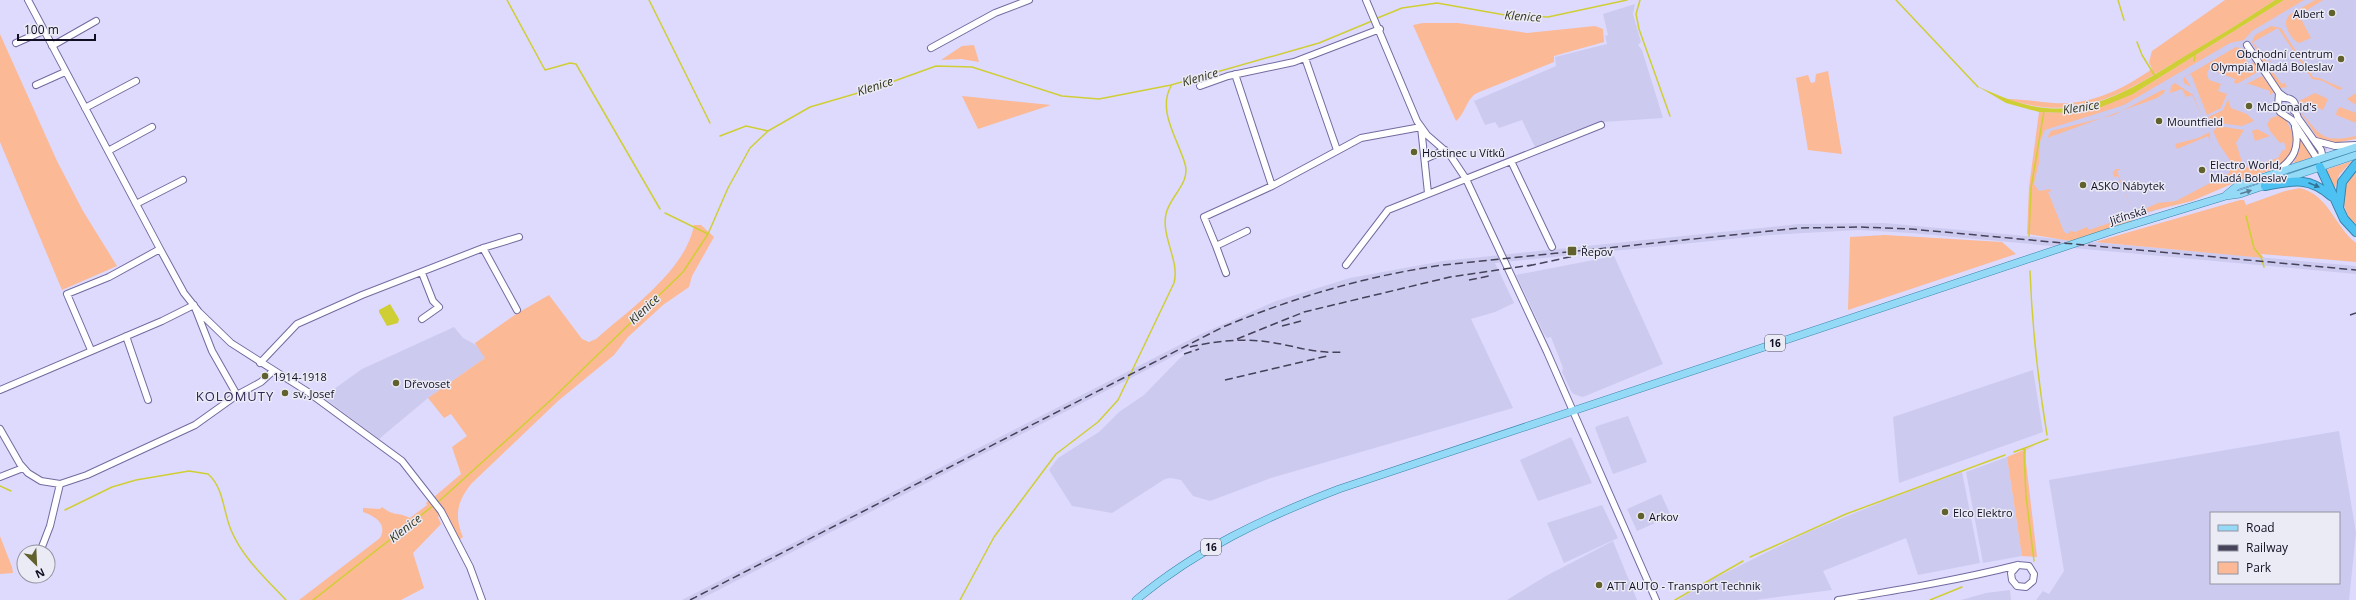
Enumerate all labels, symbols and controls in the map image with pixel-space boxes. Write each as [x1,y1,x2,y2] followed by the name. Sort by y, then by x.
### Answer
[1504,6,1542,26] water label: Klenice
[2293,6,2324,21] place label: Albert
[2327,8,2337,18] marker: Albert
[18,16,95,42] scale bar
[24,21,59,38] text: 100 m
[2211,46,2333,74] place label: Obchodní centrum Olympia Mladá Boleslav
[2336,54,2346,64] marker: Obchodní centrum Olympia Mladá Boleslav
[1180,64,1220,90] water label: Klenice
[855,72,895,100] water label: Klenice
[2061,96,2101,118] water label: Klenice
[2257,99,2317,114] place label: McDonald's
[2244,101,2254,111] marker: McDonald's
[2167,114,2223,129] place label: Mountfield
[2154,116,2164,126] marker: Mountfield
[1422,145,1505,160] place label: Hostinec u Vítků
[1409,147,1419,157] marker: Hostinec u Vítků
[2210,157,2287,185] place label: Electro World, Mladá Boleslav
[2197,165,2207,175] marker: Electro World, Mladá Boleslav
[2091,178,2165,193] place label: ASKO Nábytek
[2078,180,2088,190] marker: ASKO Nábytek
[2309,182,2321,188] one-way arrow
[2240,189,2252,195] one-way arrow
[2107,202,2148,228] street label: Jičínská
[1581,244,1613,259] place label: Řepov
[1566,245,1578,257] marker: Řepov
[625,290,663,328] water label: Klenice
[1765,335,1785,351] road number: 16
[273,369,327,384] place label: 1914-1918
[260,371,270,381] marker: 1914-1918
[404,376,450,391] place label: Dřevoset
[391,378,401,388] marker: Dřevoset
[293,386,335,401] place label: sv, Josef
[196,387,274,405] district label: KOLOMUTY
[280,388,290,398] marker: sv, Josef
[1953,505,2013,520] place label: Elco Elektro
[1940,507,1950,517] marker: Elco Elektro
[1649,509,1679,524] place label: Arkov
[385,510,425,546] water label: Klenice
[1636,511,1646,521] marker: Arkov
[2210,512,2340,584] legend
[2246,519,2275,536] text: Road
[1201,539,1221,555] road number: 16
[2246,539,2289,556] text: Railway
[16,544,56,584] north arrow
[2246,559,2272,576] text: Park
[33,565,47,582] text: N
[1607,578,1761,593] place label: ATT AUTO - Transport Technik
[1594,580,1604,590] marker: ATT AUTO - Transport Technik

